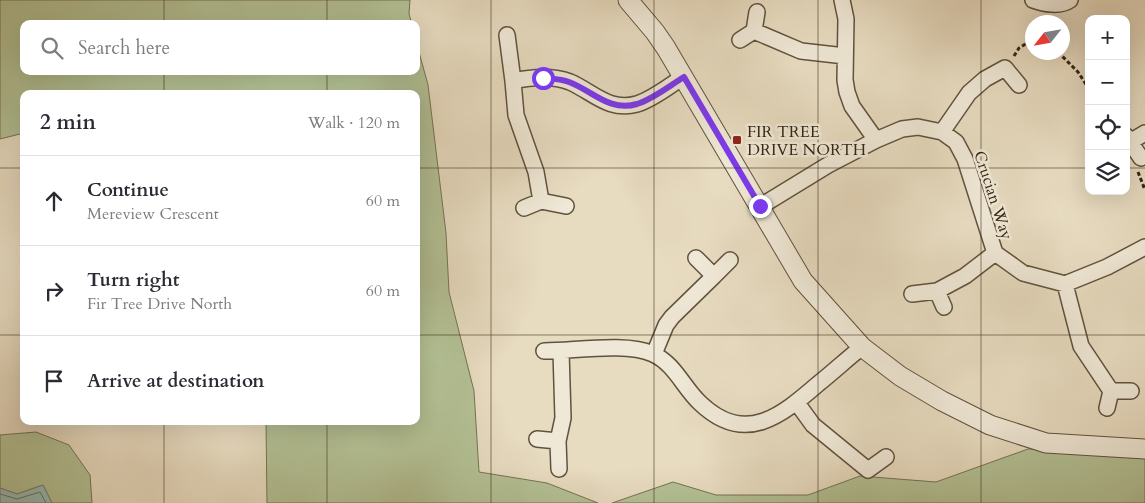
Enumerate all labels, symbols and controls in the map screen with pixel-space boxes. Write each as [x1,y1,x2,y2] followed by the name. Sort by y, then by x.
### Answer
[1025,15,1070,60] north arrow
[1085,15,1130,195] map controls
[1085,15,1130,60] button: +
[20,20,420,75] search box
[38,34,66,62] icon: search
[78,35,170,61] text: Search here
[1085,60,1130,105] button: −
[532,67,555,90] route start
[1085,105,1130,150] button: locate
[40,108,96,137] text: 2 min
[308,112,400,134] text: Walk · 120 m
[747,121,866,161] place label: FIR TREE DRIVE NORTH
[731,134,743,146] marker: FIR TREE DRIVE NORTH
[968,148,1018,243] street label: Crucian Way
[1085,150,1130,195] button: layers
[87,177,169,203] text: Continue
[40,187,68,215] icon: ahead
[366,190,400,212] text: 60 m
[749,195,772,218] route end
[87,203,219,225] text: Mereview Crescent
[87,267,179,293] text: Turn right
[40,277,68,305] icon: right
[366,280,400,302] text: 60 m
[87,293,232,315] text: Fir Tree Drive North
[40,367,68,395] icon: arrive
[87,368,264,394] text: Arrive at destination

